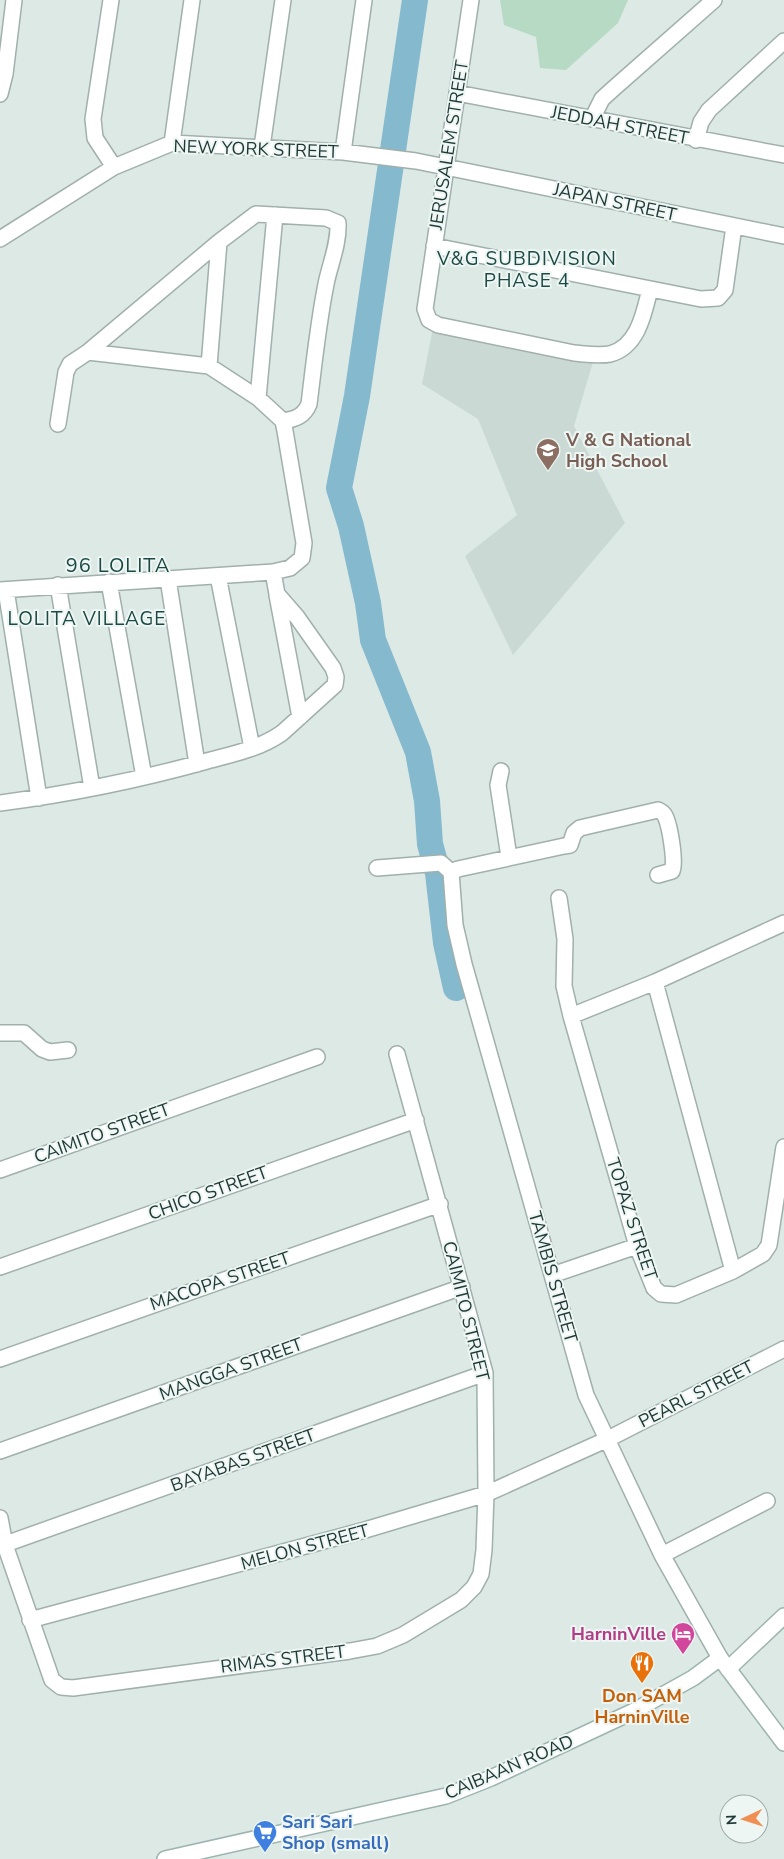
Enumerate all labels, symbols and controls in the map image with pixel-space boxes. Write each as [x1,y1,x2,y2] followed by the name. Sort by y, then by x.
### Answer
[424,58,474,232] street label: JERUSALEM STREET
[548,100,691,150] street label: JEDDAH STREET
[173,134,339,164] street label: NEW YORK STREET
[550,177,679,227] street label: JAPAN STREET
[436,246,617,294] district label: V&G SUBDIVISION PHASE 4
[565,428,691,473] place label: V & G National High School
[535,437,561,471] school or university icon: V & G National High School
[66,552,170,579] district label: 96 LOLITA
[8,606,166,632] district label: LOLITA VILLAGE
[31,1097,174,1169] street label: CAIMITO STREET
[601,1155,663,1283] street label: TOPAZ STREET
[145,1160,271,1226] street label: CHICO STREET
[523,1208,583,1346] street label: TAMBIS STREET
[437,1239,495,1384] street label: CAIMITO STREET
[147,1246,294,1316] street label: MACOPA STREET
[156,1332,306,1406] street label: MANGGA STREET
[634,1355,758,1433] street label: PEARL STREET
[167,1423,319,1497] street label: BAYABAS STREET
[238,1518,372,1576] street label: MELON STREET
[670,1621,696,1655] hotel icon: HarninVille
[571,1622,666,1646] place label: HarninVille
[219,1639,347,1679] street label: RIMAS STREET
[629,1650,655,1684] restaurant icon: Don SAM HarninVille
[594,1684,690,1729] place label: Don SAM HarninVille
[441,1729,577,1805] street label: CAIBAAN ROAD
[719,1794,769,1844] north arrow
[282,1810,390,1855] place label: Sari Sari Shop (small)
[722,1814,741,1826] text: N
[252,1819,278,1853] supermarket icon: Sari Sari Shop (small)

